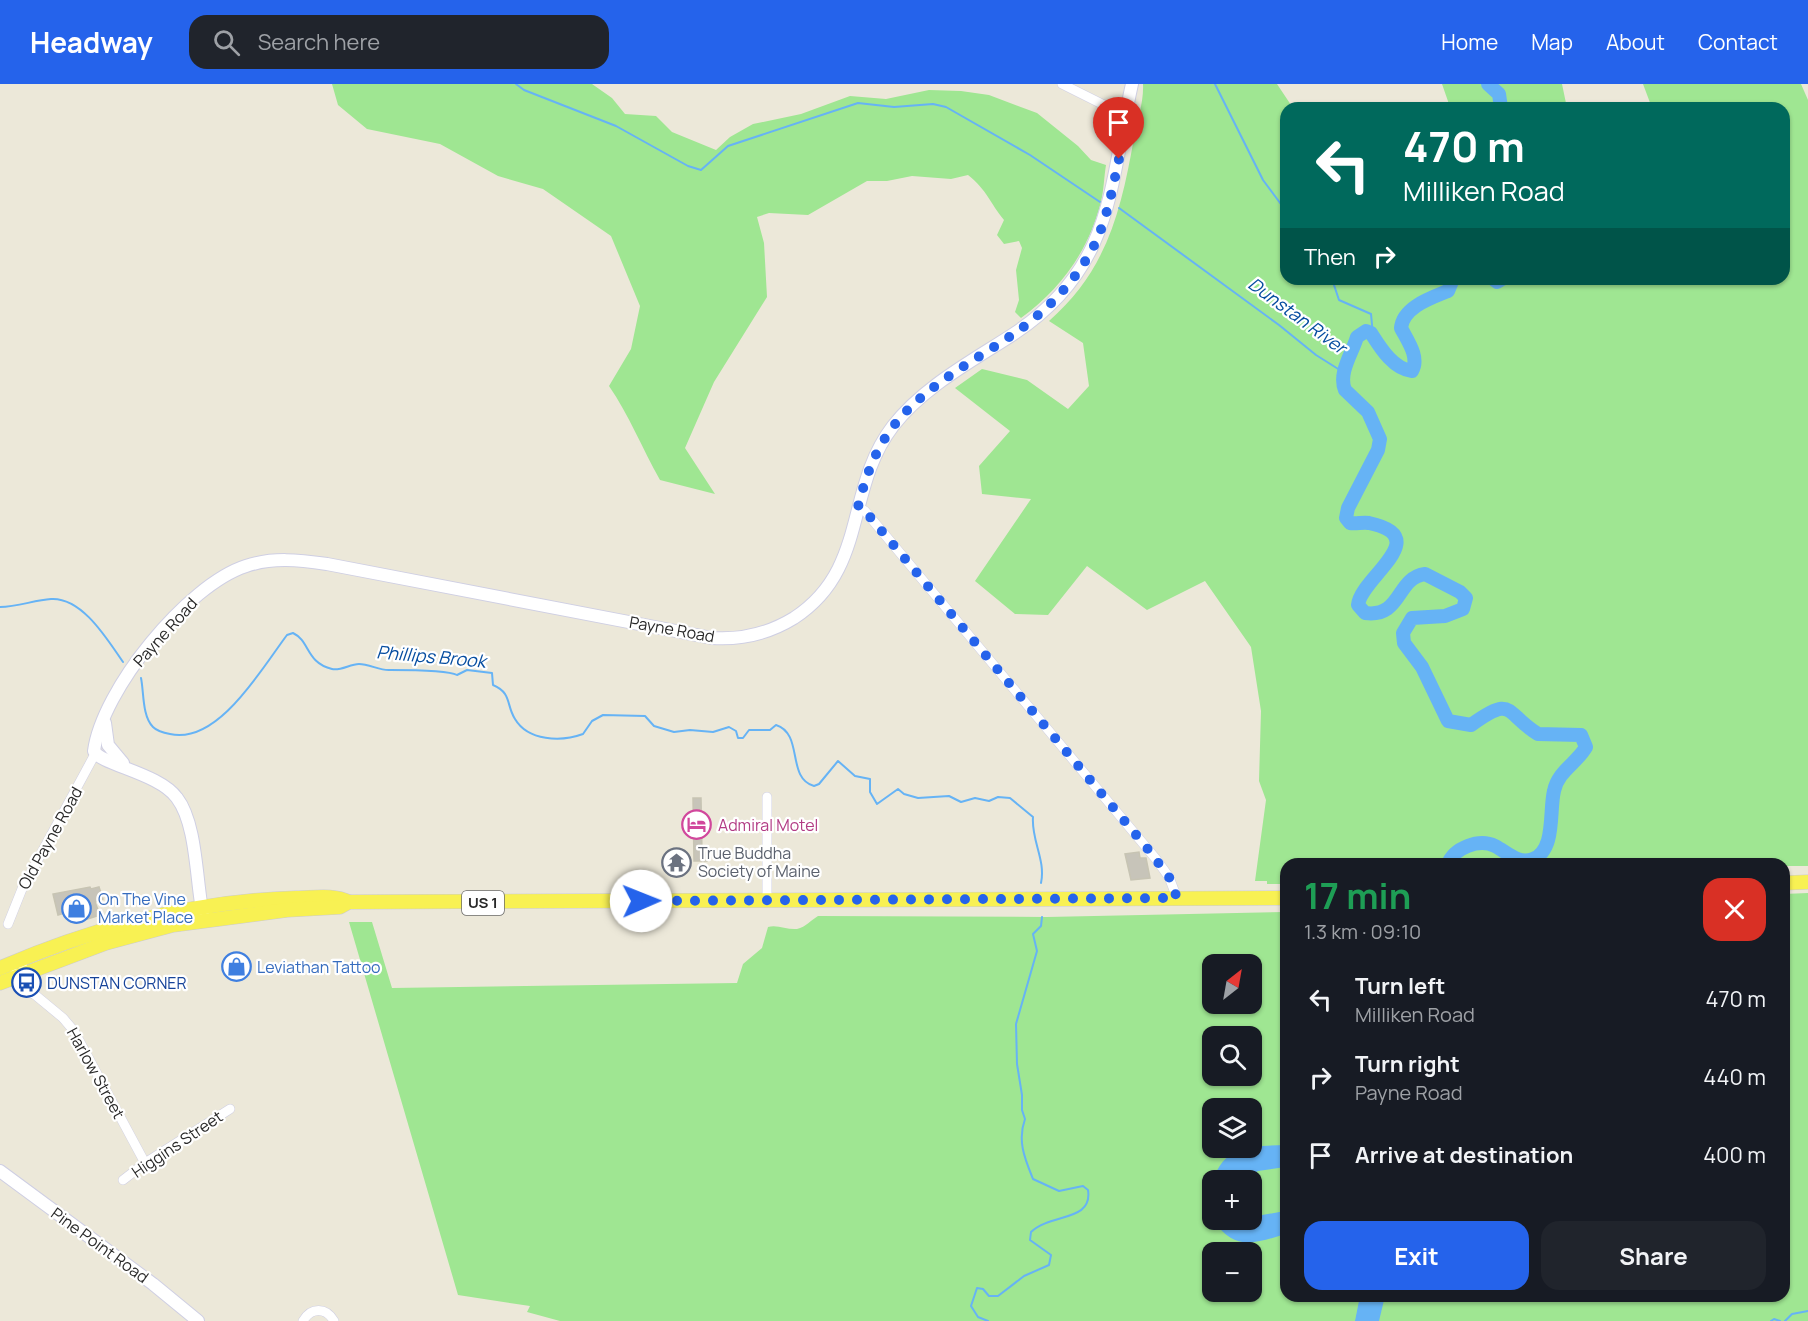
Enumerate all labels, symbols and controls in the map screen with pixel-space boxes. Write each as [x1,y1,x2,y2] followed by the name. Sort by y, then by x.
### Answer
[189,15,609,69] search box
[30,23,153,61] text: Headway
[210,26,243,59] icon: search
[258,27,380,57] text: Search here
[1441,28,1498,56] text: Home
[1531,28,1573,56] text: Map
[1606,28,1665,56] text: About
[1698,28,1778,56] text: Contact
[1093,97,1144,159] pin
[1102,106,1135,139] icon: arrive
[1403,117,1525,175] text: 470 m
[1304,126,1382,204] icon: left
[1403,172,1565,209] text: Milliken Road
[1368,240,1401,273] icon: right
[1304,242,1356,272] text: Then
[1244,271,1353,360] water label: Dunstan River
[128,593,202,671] street label: Payne Road
[628,611,716,647] street label: Payne Road
[375,639,490,673] water label: Phillips Brook
[13,783,87,893] street label: Old Payne Road
[681,809,713,841] hotel icon: Admiral Motel
[718,814,818,836] place label: Admiral Motel
[698,842,820,882] place label: True Buddha Society of Maine
[661,846,693,878] temple icon: True Buddha Society of Maine
[609,869,673,933] position arrow
[1304,871,1411,920] text: 17 min
[1703,878,1766,941] button: close
[98,888,193,928] place label: On The Vine Market Place
[462,891,504,915] road number: US 1
[61,892,93,924] shop icon: On The Vine Market Place
[1304,918,1421,945] text: 1.3 km · 09:10
[220,951,252,983] shop icon: Leviathan Tattoo
[1202,954,1262,1014] north arrow
[1202,954,1262,1302] map controls
[257,956,381,978] place label: Leviathan Tattoo
[10,967,42,999] bus stop icon: DUNSTAN CORNER
[1355,971,1445,1001] text: Turn left
[47,972,187,994] place label: DUNSTAN CORNER
[1304,983,1337,1016] icon: left
[1706,984,1766,1014] text: 470 m
[1355,1001,1475,1028] text: Milliken Road
[62,1024,130,1122] street label: Harlow Street
[1202,1026,1262,1086] button: search
[1355,1049,1460,1079] text: Turn right
[1304,1061,1337,1094] icon: right
[1703,1062,1766,1092] text: 440 m
[1355,1079,1463,1106] text: Payne Road
[1202,1098,1262,1158] button: layers
[127,1105,227,1183] street label: Higgins Street
[1304,1139,1337,1172] icon: arrive
[1355,1140,1573,1170] text: Arrive at destination
[1703,1140,1766,1170] text: 400 m
[1202,1170,1262,1230] button: +
[47,1202,153,1288] street label: Pine Point Road
[1304,1221,1529,1290] button: Exit
[1541,1221,1766,1290] button: Share
[1202,1242,1262,1302] button: −

